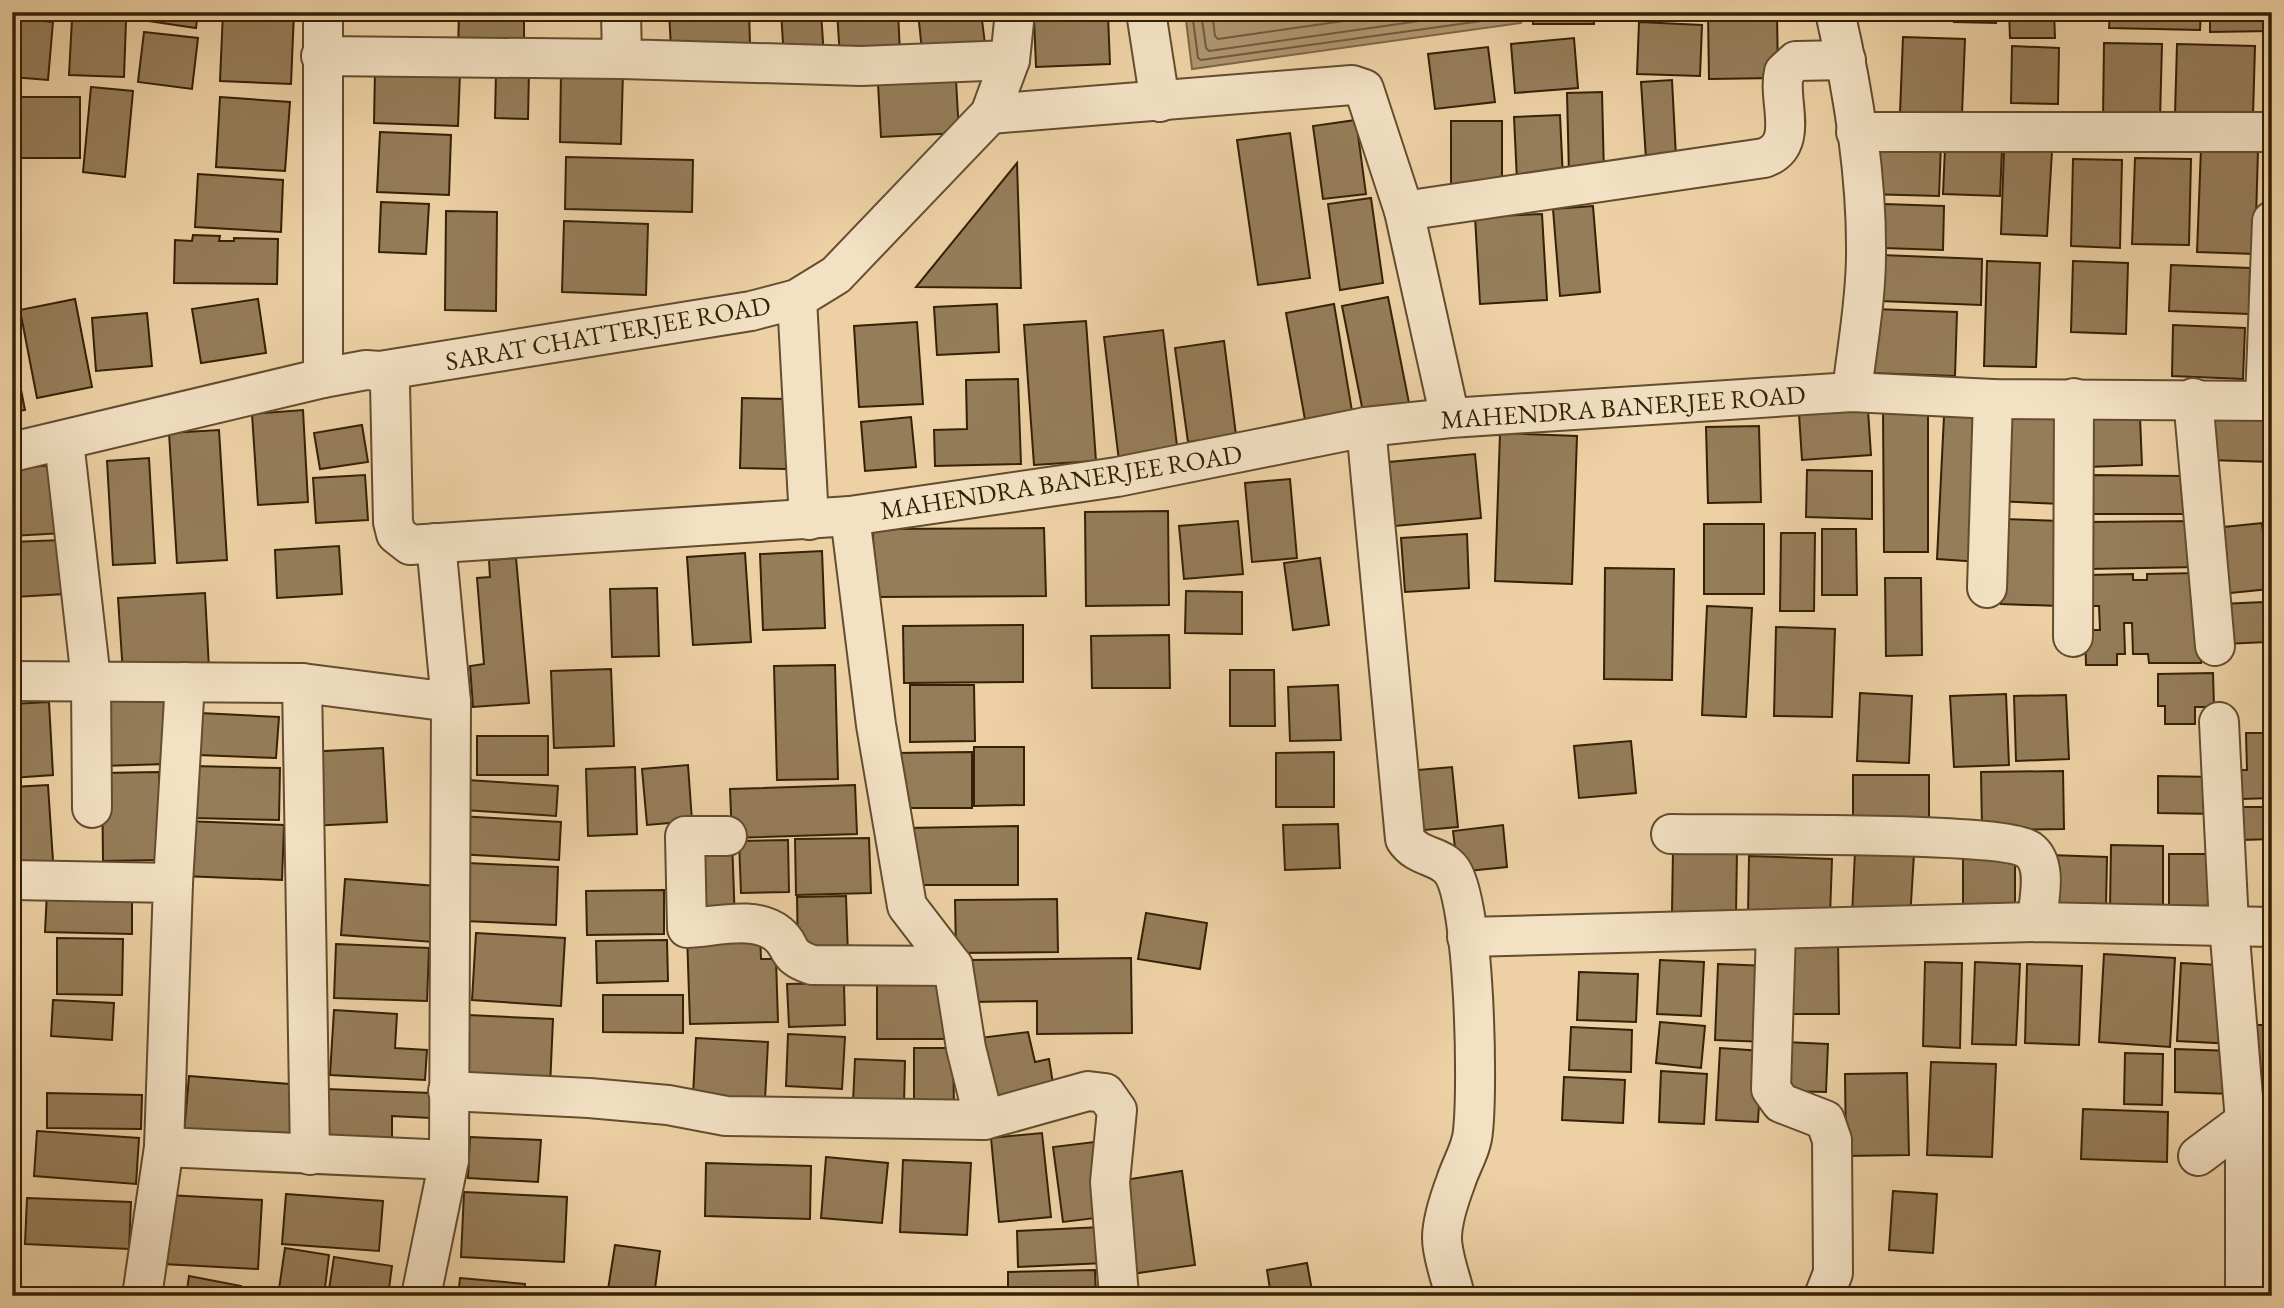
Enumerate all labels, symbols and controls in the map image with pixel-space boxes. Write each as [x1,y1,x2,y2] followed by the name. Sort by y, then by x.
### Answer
[443,288,773,378] street label: SARAT CHATTERJEE ROAD
[1439,377,1807,437] street label: MAHENDRA BANERJEE ROAD
[878,437,1244,527] street label: MAHENDRA BANERJEE ROAD

